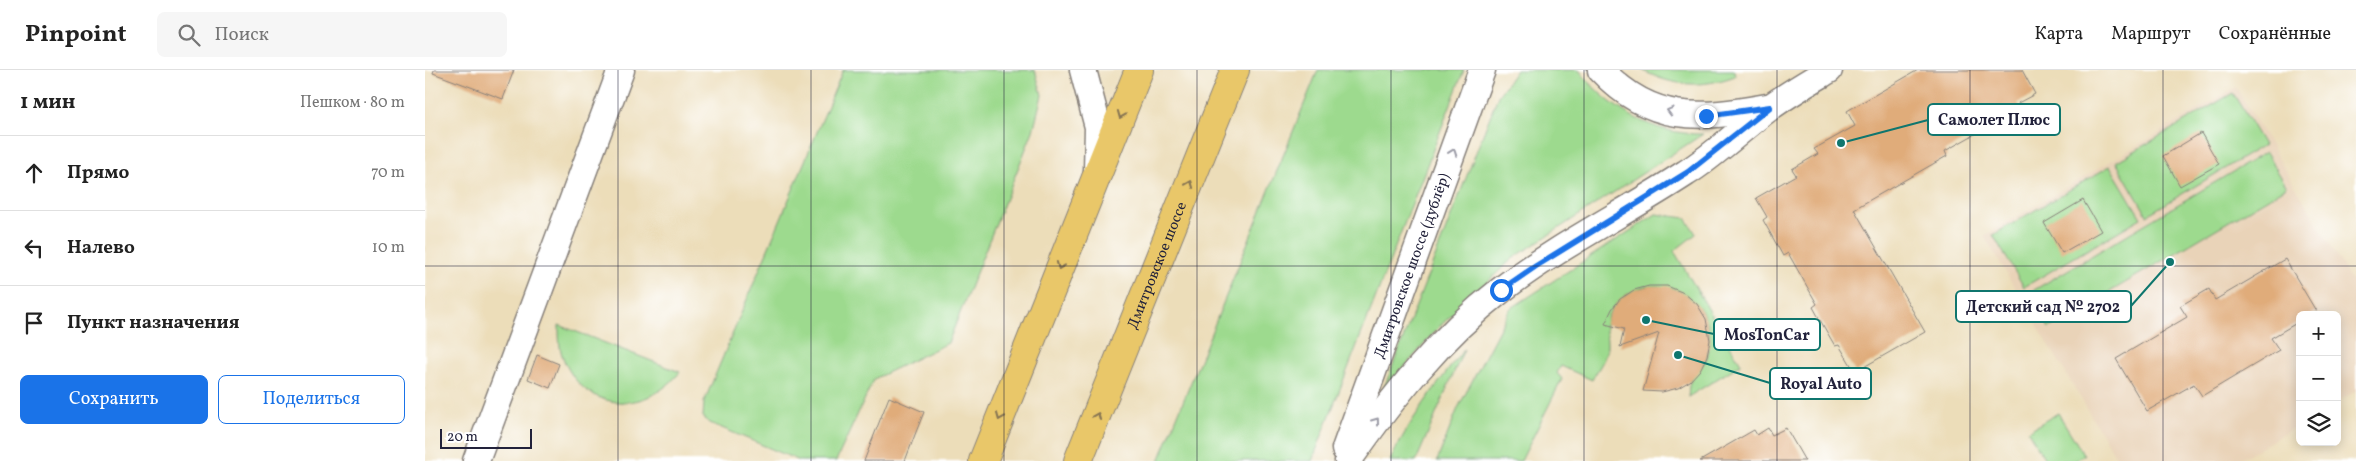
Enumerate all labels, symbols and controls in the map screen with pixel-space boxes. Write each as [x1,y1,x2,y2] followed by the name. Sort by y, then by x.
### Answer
[157,12,507,57] search box
[25,18,127,52] text: Pinpoint
[175,21,203,49] icon: search
[215,22,269,48] text: Поиск
[2034,22,2083,47] text: Карта
[2111,22,2191,47] text: Маршрут
[2219,22,2331,47] text: Сохранённые
[20,88,76,117] text: 1 мин
[300,92,405,114] text: Пешком · 80 m
[1928,104,2060,135] callout: Самолет Плюс
[1695,105,1718,128] route end
[1667,107,1675,117] one-way arrow
[1116,110,1127,119] one-way arrow
[1938,110,2051,132] text: Самолет Плюс
[1447,148,1457,157] one-way arrow
[20,159,48,187] icon: ahead
[67,160,129,186] text: Прямо
[371,162,405,184] text: 70 m
[1370,171,1456,362] street label: Дмитровское шоссе (дублёр)
[1183,180,1194,189] one-way arrow
[1123,199,1193,333] street label: Дмитровское шоссе
[20,234,48,262] icon: left
[67,235,135,261] text: Налево
[372,237,405,259] text: 10 m
[1056,261,1066,270] one-way arrow
[1490,279,1513,302] route start
[1956,291,2131,322] callout: Детский сад № 2702
[1966,297,2120,319] text: Детский сад № 2702
[20,309,48,337] icon: arrive
[67,310,240,336] text: Пункт назначения
[2296,311,2341,446] map controls
[2296,311,2341,356] button: +
[1714,319,1820,350] callout: MosTonCar
[1724,325,1810,347] text: MosTonCar
[2296,356,2341,401] button: −
[1770,368,1871,399] callout: Royal Auto
[1780,374,1862,396] text: Royal Auto
[20,375,208,424] button: Сохранить
[218,375,405,424] button: Поделиться
[2296,401,2341,446] button: layers
[996,412,1007,421] one-way arrow
[1090,412,1101,421] one-way arrow
[1370,417,1379,427] one-way arrow
[440,426,533,449] scale bar
[447,428,478,447] text: 20 m

